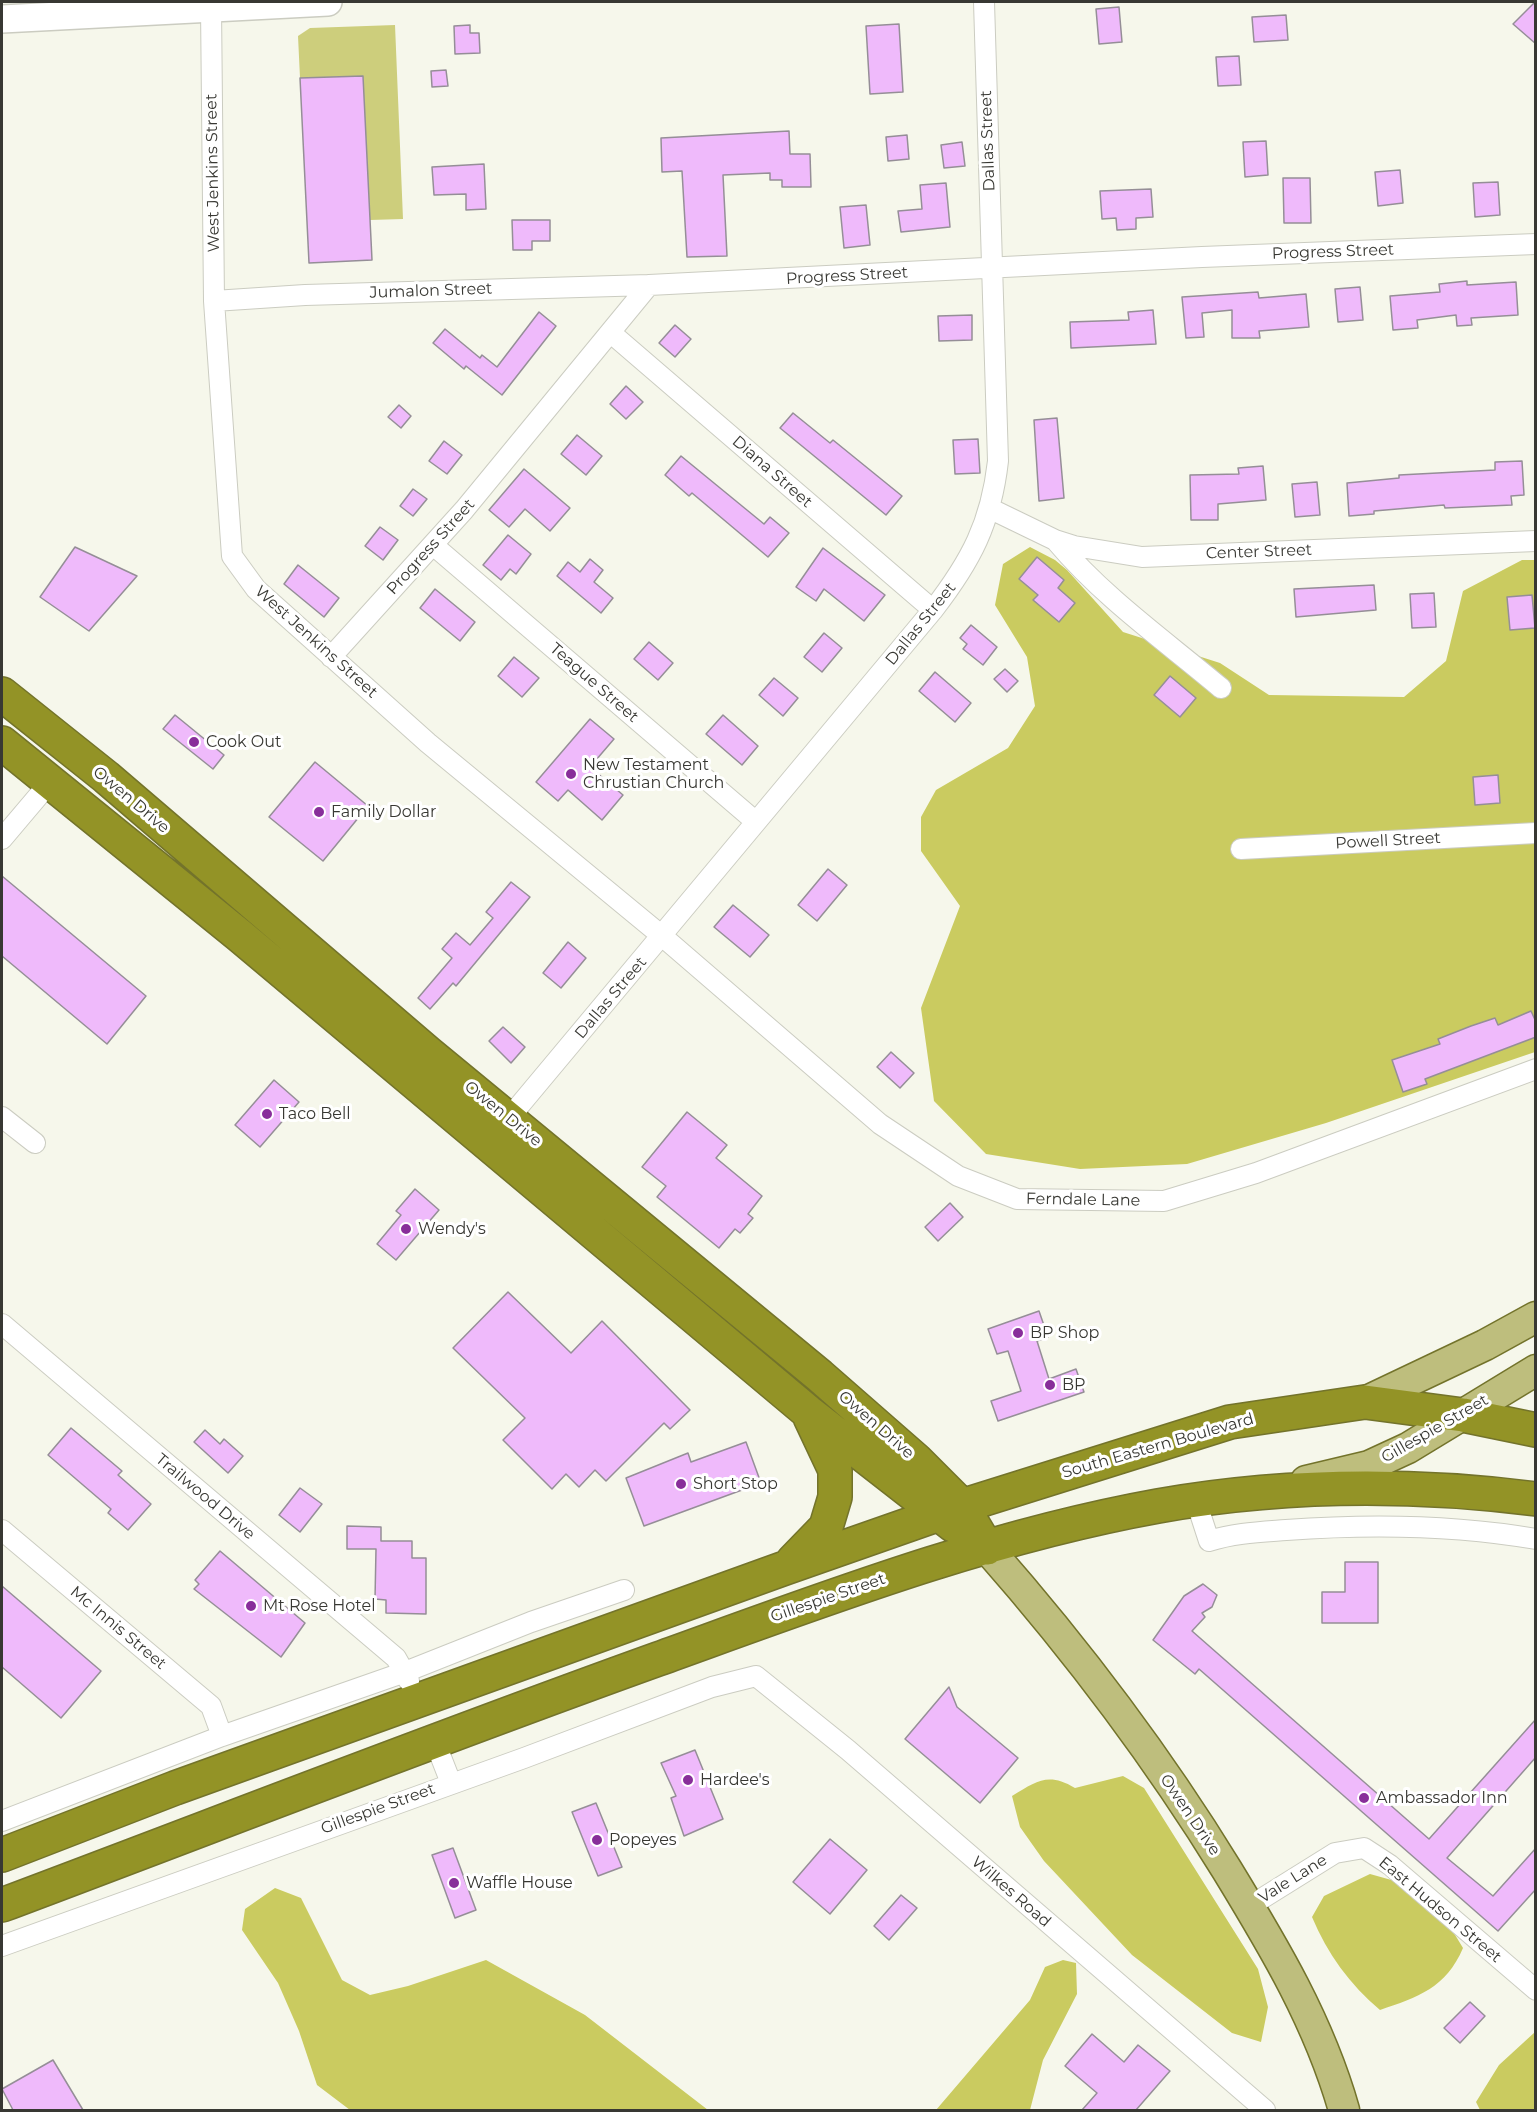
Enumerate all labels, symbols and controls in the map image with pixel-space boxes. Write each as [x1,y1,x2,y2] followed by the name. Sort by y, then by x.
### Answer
[977,90,999,192] street label: Dallas Street
[202,94,224,252] street label: West Jenkins Street
[1272,240,1394,264] street label: Progress Street
[785,263,909,289] street label: Progress Street
[369,279,493,303] street label: Jumalon Street
[728,432,816,512] street label: Diana Street
[383,495,479,599] street label: Progress Street
[1206,541,1312,563] street label: Center Street
[882,579,960,669] street label: Dallas Street
[251,582,381,702] street label: West Jenkins Street
[546,639,642,727] street label: Teague Street
[206,732,281,752] place label: Cook Out
[187,735,201,749] marker: Cook Out
[583,755,724,793] place label: New Testament Chrustian Church
[89,762,173,838] street label: Owen Drive
[564,767,578,781] marker: New Testament Chrustian Church
[331,802,436,822] place label: Family Dollar
[312,805,326,819] marker: Family Dollar
[1335,829,1441,853] street label: Powell Street
[571,953,651,1043] street label: Dallas Street
[460,1077,546,1151] street label: Owen Drive
[279,1104,351,1124] place label: Taco Bell
[260,1107,274,1121] marker: Taco Bell
[1026,1189,1140,1211] street label: Ferndale Lane
[418,1219,486,1239] place label: Wendy's
[399,1222,413,1236] marker: Wendy's
[1030,1323,1099,1343] place label: BP Shop
[1011,1326,1025,1340] marker: BP Shop
[1062,1375,1086,1395] place label: BP
[1043,1378,1057,1392] marker: BP
[834,1387,918,1463] street label: Owen Drive
[1378,1391,1492,1467] street label: Gillespie Street
[1060,1409,1256,1483] street label: South Eastern Boulevard
[151,1450,259,1544] street label: Trailwood Drive
[693,1474,778,1494] place label: Short Stop
[674,1477,688,1491] marker: Short Stop
[768,1569,888,1627] street label: Gillespie Street
[66,1582,170,1674] street label: Mc Innis Street
[263,1596,375,1616] place label: Mt Rose Hotel
[244,1599,258,1613] marker: Mt Rose Hotel
[700,1770,769,1790] place label: Hardee's
[1156,1771,1224,1859] street label: Owen Drive
[681,1773,695,1787] marker: Hardee's
[318,1779,438,1839] street label: Gillespie Street
[1376,1788,1508,1808] place label: Ambassador Inn
[1357,1791,1371,1805] marker: Ambassador Inn
[609,1830,677,1850] place label: Popeyes
[590,1833,604,1847] marker: Popeyes
[1255,1850,1331,1908] street label: Vale Lane
[967,1852,1055,1932] street label: Wilkes Road
[1375,1853,1505,1967] street label: East Hudson Street
[466,1873,573,1893] place label: Waffle House
[447,1876,461,1890] marker: Waffle House

